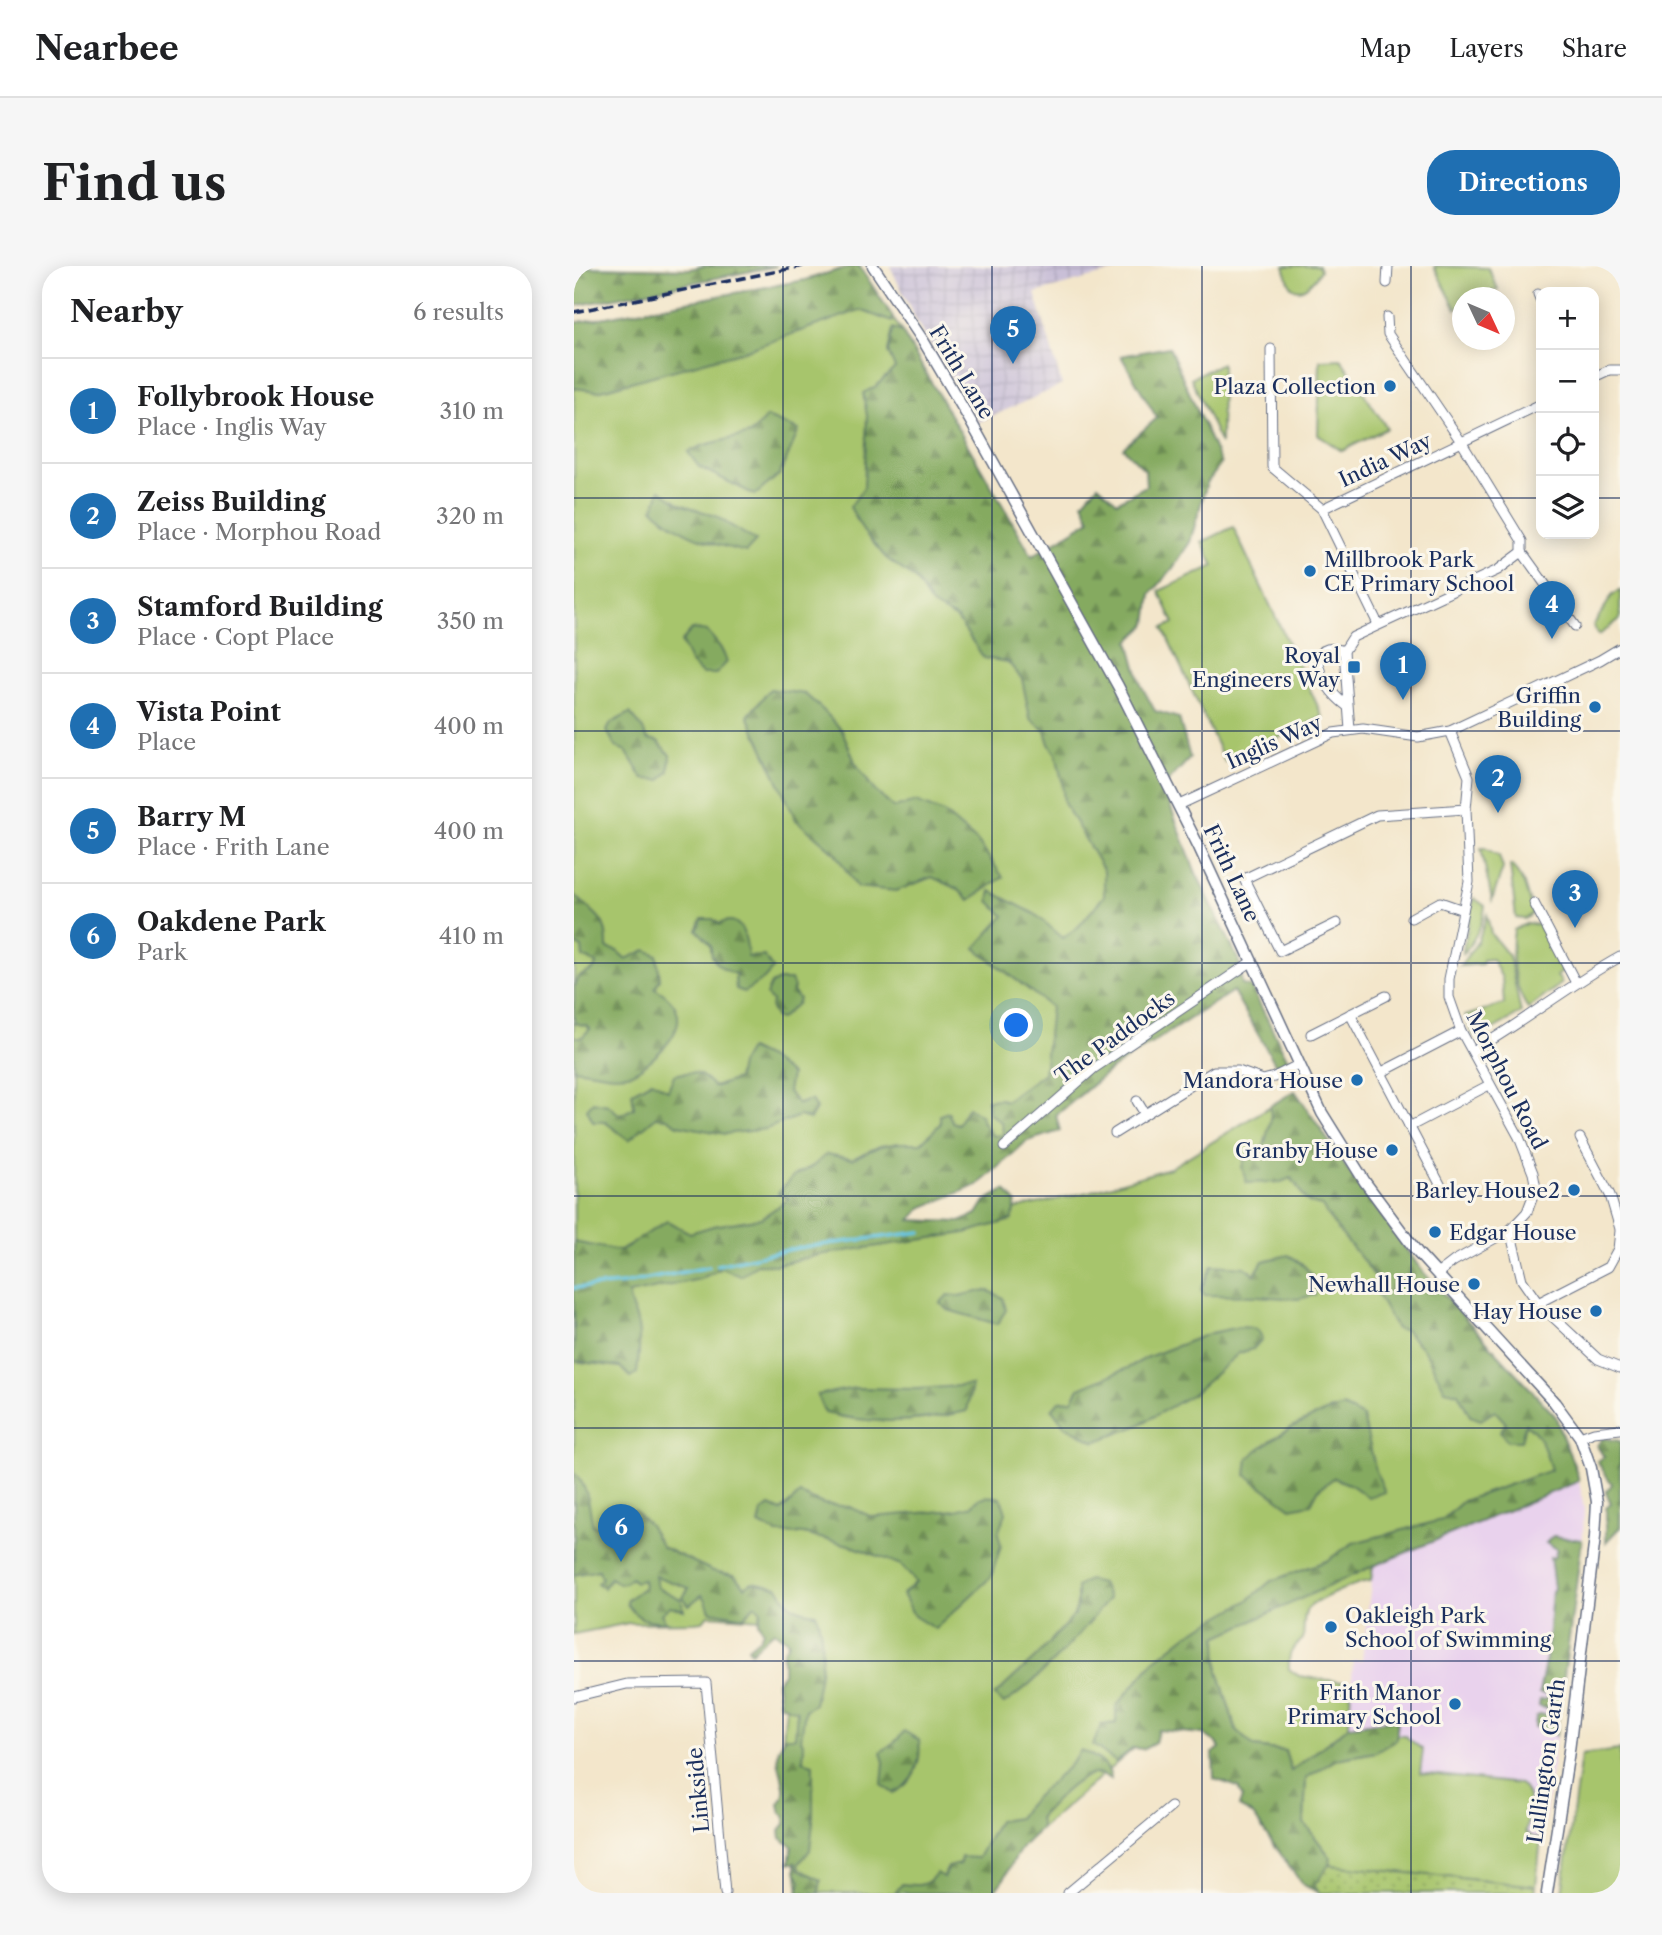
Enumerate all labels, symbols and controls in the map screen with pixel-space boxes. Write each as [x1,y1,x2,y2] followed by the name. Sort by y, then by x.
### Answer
[35,28,179,69] text: Nearbee
[1360,34,1411,63] text: Map
[1449,34,1524,63] text: Layers
[1562,34,1627,63] text: Share
[1427,150,1620,215] button: Directions
[42,152,226,213] text: Find us
[1452,287,1515,350] north arrow
[1536,287,1599,539] map controls
[1536,287,1599,350] button: +
[70,293,183,330] text: Nearby
[413,298,504,326] text: 6 results
[990,306,1036,364] pin: 5
[924,321,1000,423] street label: Frith Lane
[1536,350,1599,413] button: −
[1213,374,1376,399] place label: Plaza Collection
[1382,378,1398,394] marker: Plaza Collection
[137,381,374,413] text: Follybrook House
[88,397,98,425] text: 1
[440,397,504,425] text: 310 m
[137,413,327,441] text: Place · Inglis Way
[1536,413,1599,476] button: locate
[1335,428,1436,492] street label: India Way
[1536,476,1599,539] button: layers
[137,486,326,518] text: Zeiss Building
[86,502,100,530] text: 2
[436,502,504,530] text: 320 m
[137,518,381,546] text: Place · Morphou Road
[1324,547,1514,596] place label: Millbrook Park CE Primary School
[1302,563,1318,579] marker: Millbrook Park CE Primary School
[1529,581,1575,639] pin: 4
[137,591,383,623] text: Stamford Building
[87,607,100,635] text: 3
[437,607,504,635] text: 350 m
[137,623,334,651] text: Place · Copt Place
[1380,642,1426,700] pin: 1
[1192,643,1340,692] place label: Royal Engineers Way
[1346,659,1362,675] marker: Royal Engineers Way
[1497,683,1582,732] place label: Griffin Building
[137,696,281,728] text: Vista Point
[1587,699,1603,715] marker: Griffin Building
[1222,710,1326,774] street label: Inglis Way
[86,712,100,740] text: 4
[434,712,504,740] text: 400 m
[137,728,196,756] text: Place
[1475,755,1521,813] pin: 2
[137,801,246,833] text: Barry M
[87,817,99,845] text: 5
[434,817,504,845] text: 400 m
[1199,820,1265,926] street label: Frith Lane
[137,833,330,861] text: Place · Frith Lane
[1552,870,1598,928] pin: 3
[137,906,326,938] text: Oakdene Park
[86,922,100,950] text: 6
[439,922,504,950] text: 410 m
[137,938,187,966] text: Park
[1050,985,1180,1089] street label: The Paddocks
[1461,1007,1553,1154] street label: Morphou Road
[999,1008,1033,1042] your location
[1183,1068,1343,1093] place label: Mandora House
[1349,1072,1365,1088] marker: Mandora House
[1235,1138,1378,1163] place label: Granby House
[1384,1142,1400,1158] marker: Granby House
[1415,1178,1560,1203] place label: Barley House2
[1566,1182,1582,1198] marker: Barley House2
[1449,1220,1577,1245] place label: Edgar House
[1427,1224,1443,1240] marker: Edgar House
[1308,1272,1460,1297] place label: Newhall House
[1466,1276,1482,1292] marker: Newhall House
[1473,1299,1582,1324] place label: Hay House
[1588,1303,1604,1319] marker: Hay House
[598,1504,644,1562] pin: 6
[1345,1603,1552,1652] place label: Oakleigh Park School of Swimming
[1323,1619,1339,1635] marker: Oakleigh Park School of Swimming
[1522,1677,1570,1845] street label: Lullington Garth
[1287,1680,1441,1729] place label: Frith Manor Primary School
[1447,1696,1463,1712] marker: Frith Manor Primary School
[682,1746,714,1834] street label: Linkside

